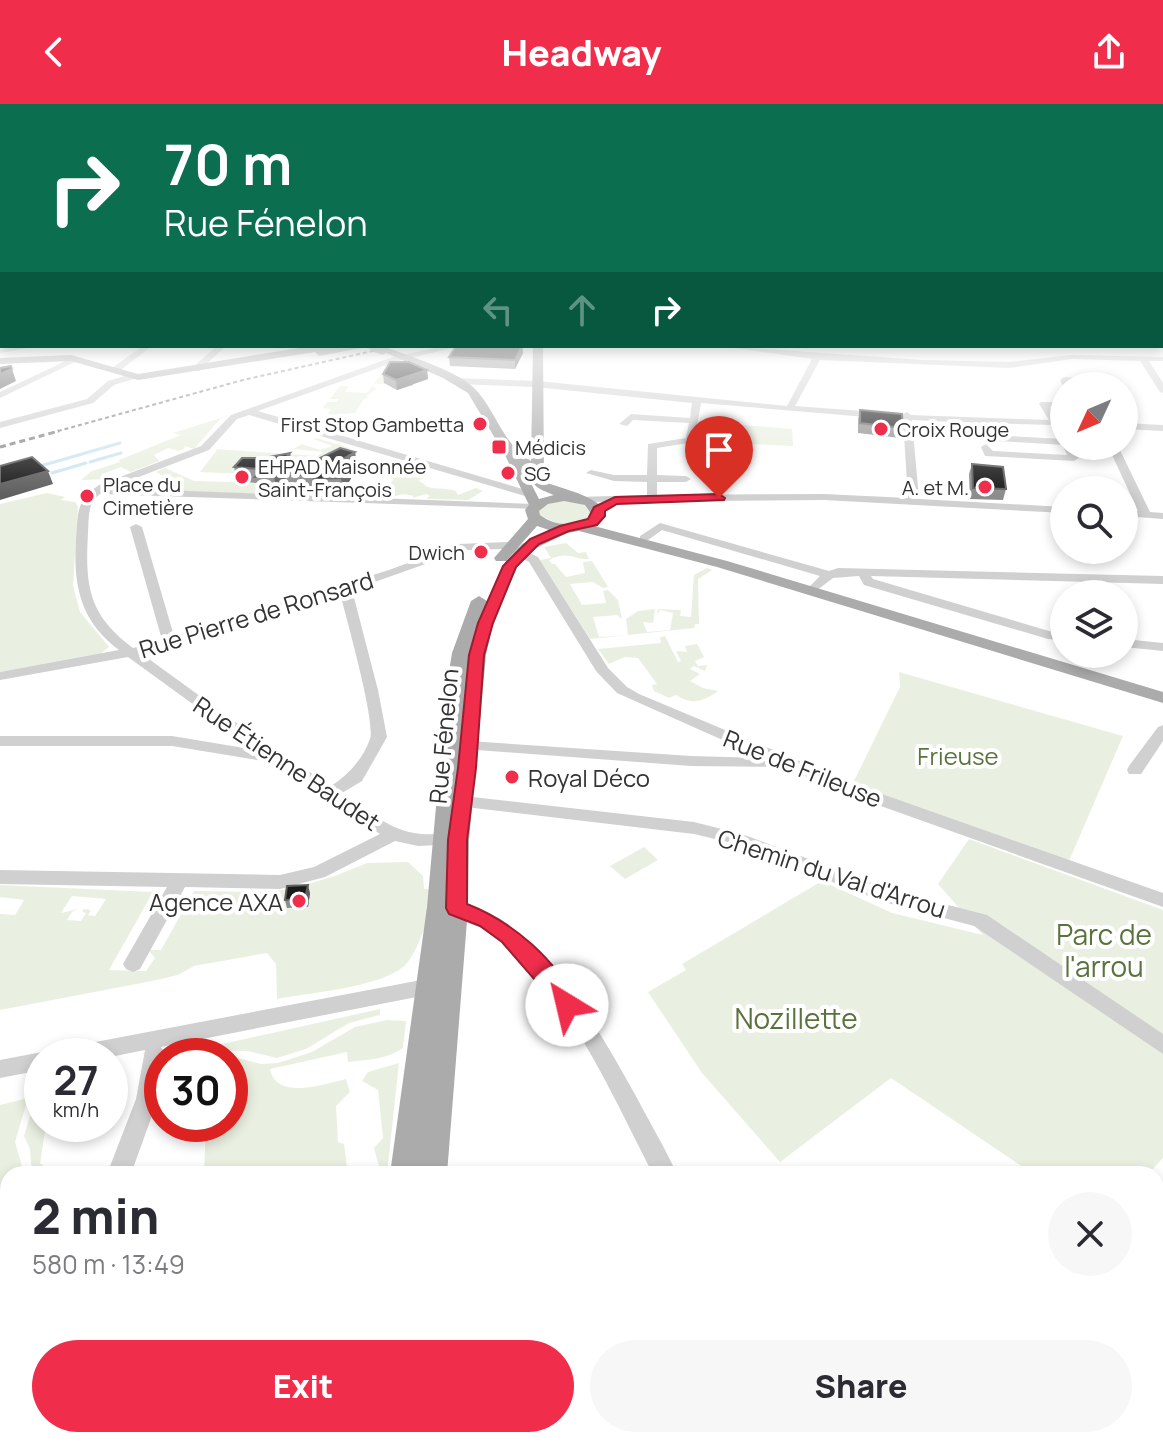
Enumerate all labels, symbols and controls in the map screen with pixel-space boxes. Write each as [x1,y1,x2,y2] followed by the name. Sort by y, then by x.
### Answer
[501,28,662,77] text: Headway
[32,30,76,74] icon: back
[1087,30,1131,74] icon: share
[164,125,292,202] text: 70 m
[32,136,136,240] icon: right
[164,198,368,247] text: Rue Fénelon
[476,288,520,332] icon: left
[560,288,604,332] icon: ahead
[644,288,688,332] icon: right
[1050,372,1138,460] north arrow
[1050,372,1138,668] map controls
[281,411,464,438] place label: First Stop Gambetta
[471,415,489,433] marker: First Stop Gambetta
[685,416,753,498] pin
[897,416,1009,443] place label: Croix Rouge
[872,420,890,438] marker: Croix Rouge
[697,428,741,472] icon: arrive
[515,434,586,461] place label: Médicis
[490,438,508,456] marker: Médicis
[258,453,426,503] place label: EHPAD Maisonnée Saint-François
[524,460,550,487] place label: SG
[499,464,517,482] marker: SG
[233,468,251,486] marker: EHPAD Maisonnée Saint-François
[103,471,194,521] place label: Place du Cimetière
[902,474,969,501] place label: A. et M.
[1050,476,1138,564] button: search
[976,478,994,496] marker: A. et M.
[78,487,96,505] marker: Place du Cimetière
[409,539,465,566] place label: Dwich
[472,543,490,561] marker: Dwich
[135,563,377,665] street label: Rue Pierre de Ronsard
[1050,580,1138,668] button: layers
[421,667,465,805] street label: Rue Fénelon
[187,688,387,838] street label: Rue Étienne Baudet
[719,721,887,815] street label: Rue de Frileuse
[917,739,999,772] park label: Frieuse
[528,761,650,794] place label: Royal Déco
[503,768,521,786] marker: Royal Déco
[714,821,950,925] street label: Chemin du Val d'Arrou
[149,885,283,918] place label: Agence AXA
[290,892,308,910] marker: Agence AXA
[1056,915,1152,985] park label: Parc de l'arrou
[525,963,609,1047] position arrow
[734,999,858,1037] park label: Nozillette
[144,1038,248,1142] speed limit sign: 30
[53,1052,99,1107] text: 27
[53,1096,99,1123] text: km/h
[32,1183,159,1248] text: 2 min
[1048,1192,1132,1276] button: close
[32,1246,185,1282] text: 580 m · 13:49
[32,1340,574,1432] button: Exit
[590,1340,1132,1432] button: Share

